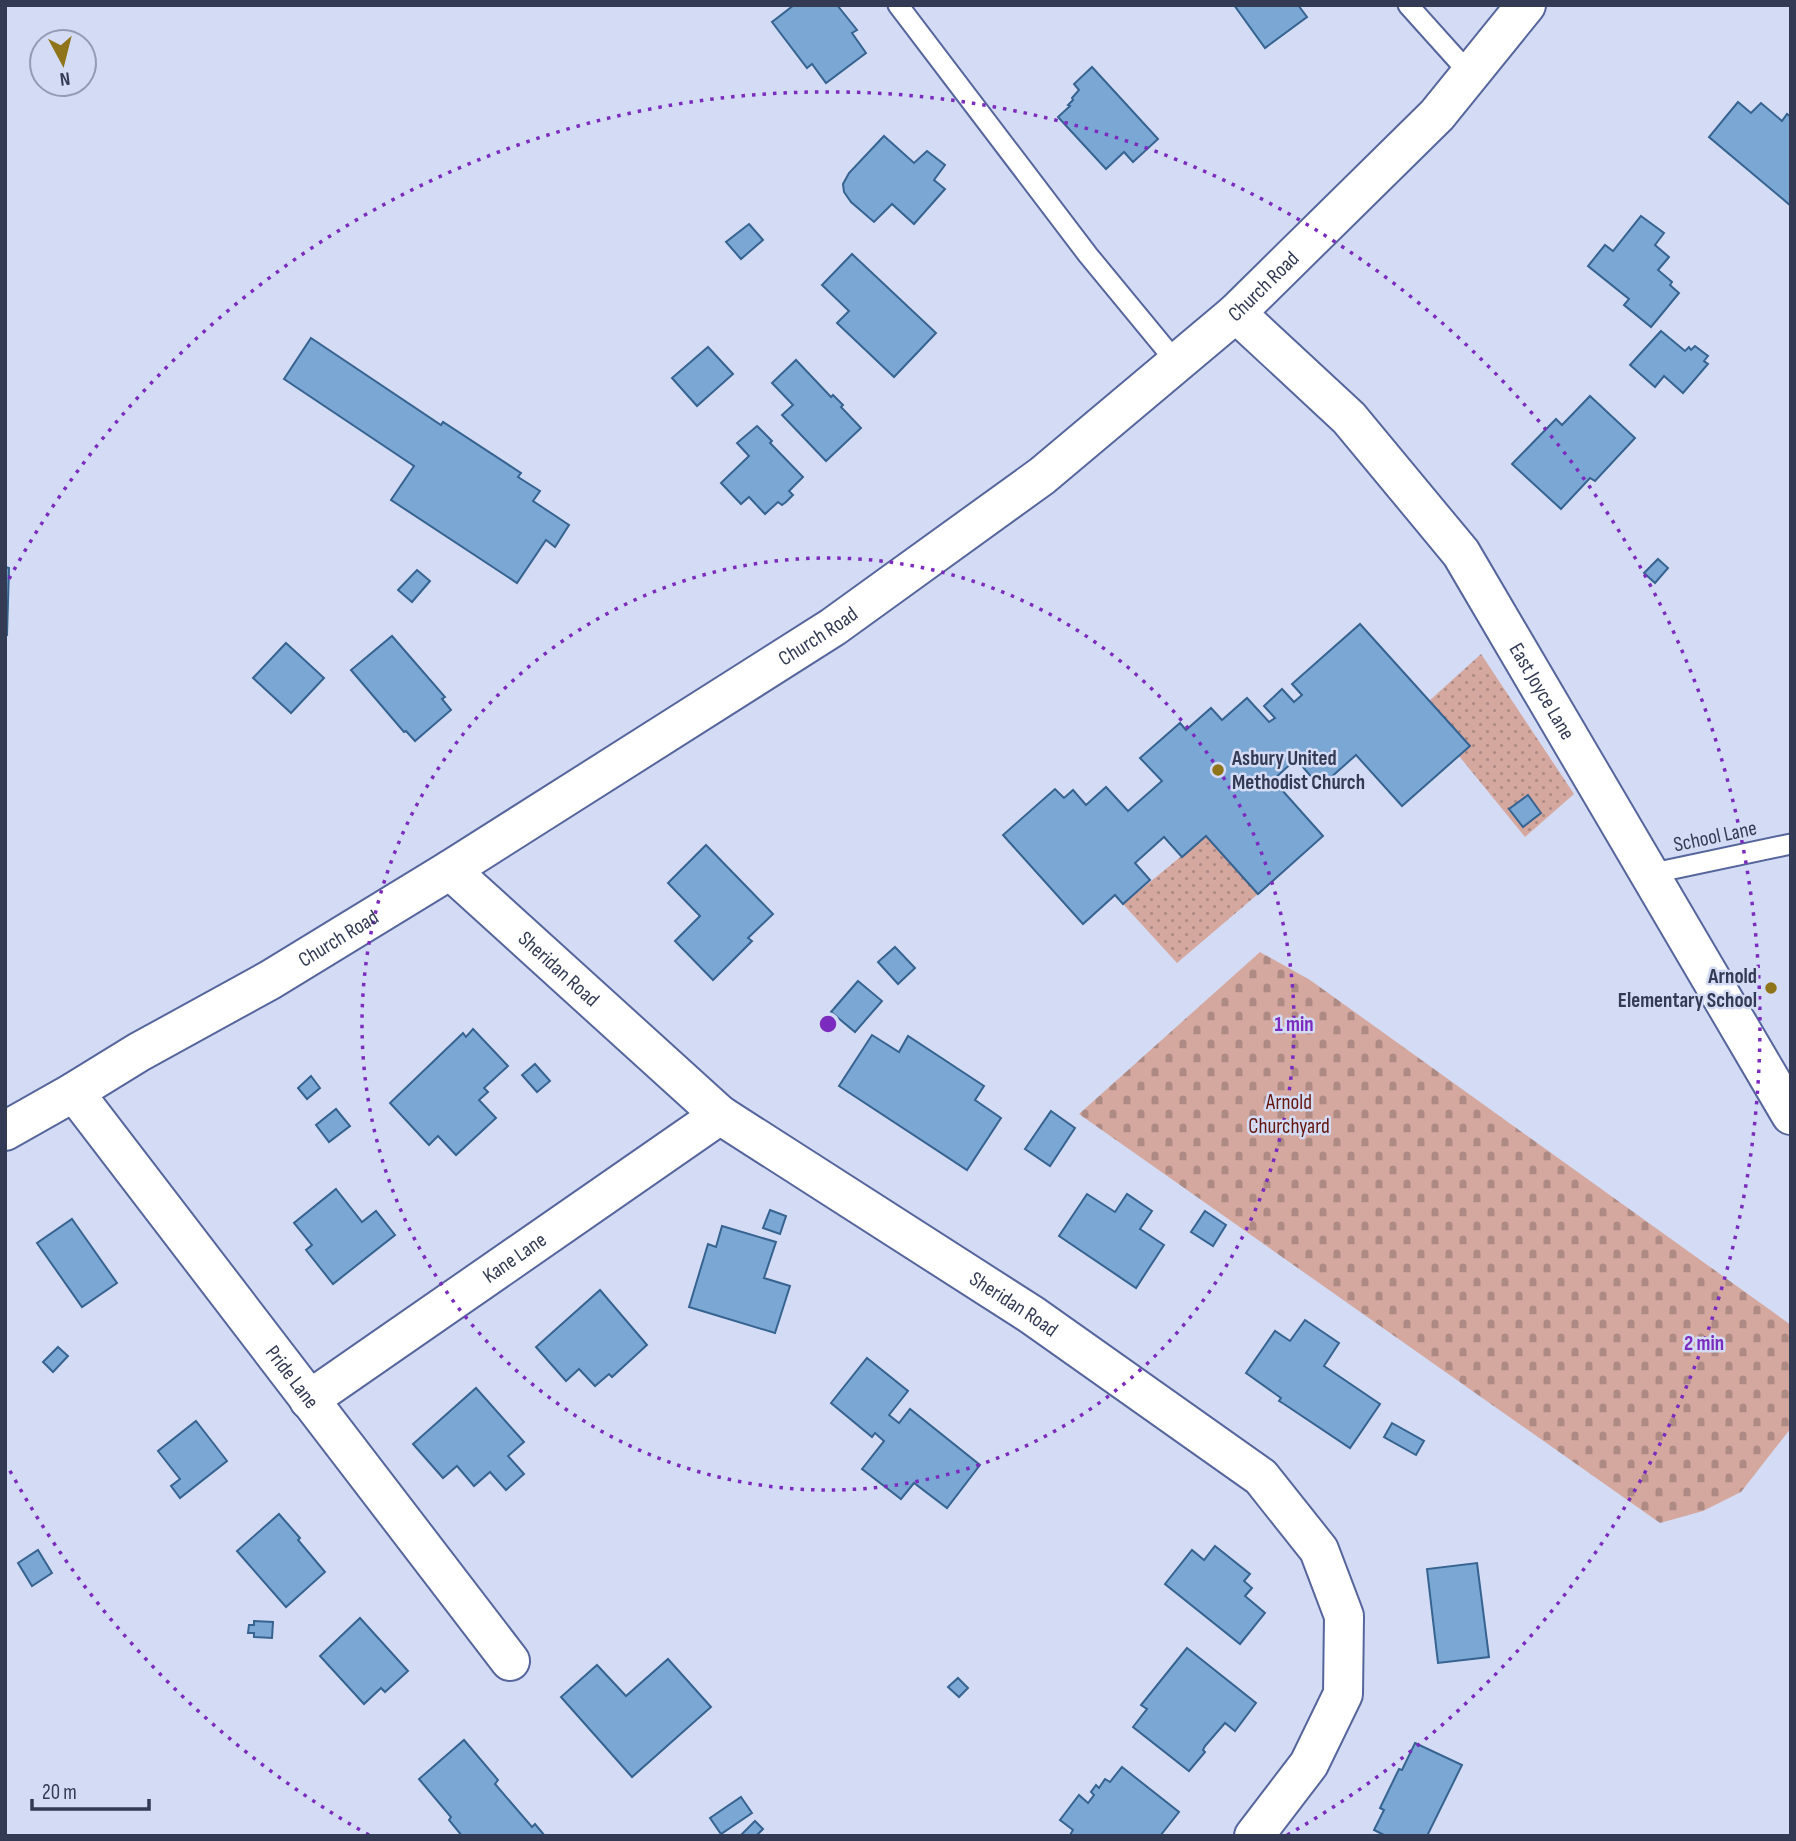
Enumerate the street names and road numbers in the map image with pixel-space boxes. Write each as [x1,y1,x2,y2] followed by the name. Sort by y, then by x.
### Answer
[1223,246,1304,327] street label: Church Road
[774,601,863,671] street label: Church Road
[1504,639,1580,744] street label: East Joyce Lane
[1671,815,1759,857] street label: School Lane
[294,905,383,973] street label: Church Road
[513,926,604,1012] street label: Sheridan Road
[478,1227,551,1289] street label: Kane Lane
[965,1266,1063,1342] street label: Sheridan Road
[260,1341,324,1414] street label: Pride Lane

